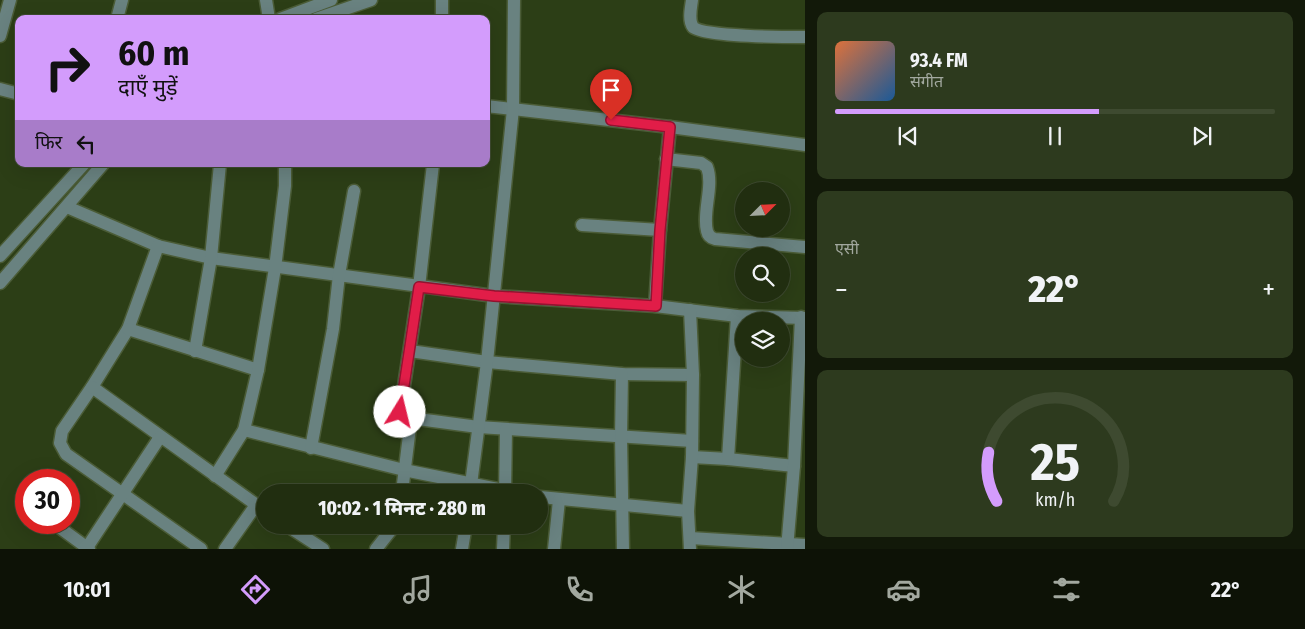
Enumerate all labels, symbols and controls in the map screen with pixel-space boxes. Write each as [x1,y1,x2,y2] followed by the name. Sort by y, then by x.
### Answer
[118,32,189,74] text: 60 m
[35,35,100,100] icon: right
[910,49,968,72] text: 93.4 FM
[590,69,632,120] pin
[910,72,943,91] text: संगीत
[118,74,178,101] text: दाएँ मुड़ें
[597,76,625,104] icon: arrive
[894,122,922,150] icon: previous
[1041,122,1069,150] icon: pause
[1188,122,1216,150] icon: next
[72,130,100,158] icon: left
[35,131,62,154] text: फिर
[735,182,790,238] north arrow
[735,182,790,367] map controls
[835,239,859,258] text: एसी
[735,247,790,302] button: search
[1028,266,1082,312] text: 22°
[835,273,848,306] text: −
[1262,273,1275,306] text: +
[735,312,790,367] button: layers
[373,385,425,437] position arrow
[1029,431,1080,494] text: 25
[15,469,80,534] speed limit sign: 30
[1035,489,1075,511] text: km/h
[318,497,486,520] text: 10:02 · 1 मिनट · 280 m
[238,572,273,607] icon: directions
[400,572,435,607] icon: music
[562,572,597,607] icon: phone
[724,572,759,607] icon: climate
[886,572,921,607] icon: car
[1049,572,1084,607] icon: filters
[64,576,111,603] text: 10:01
[1211,576,1241,603] text: 22°

